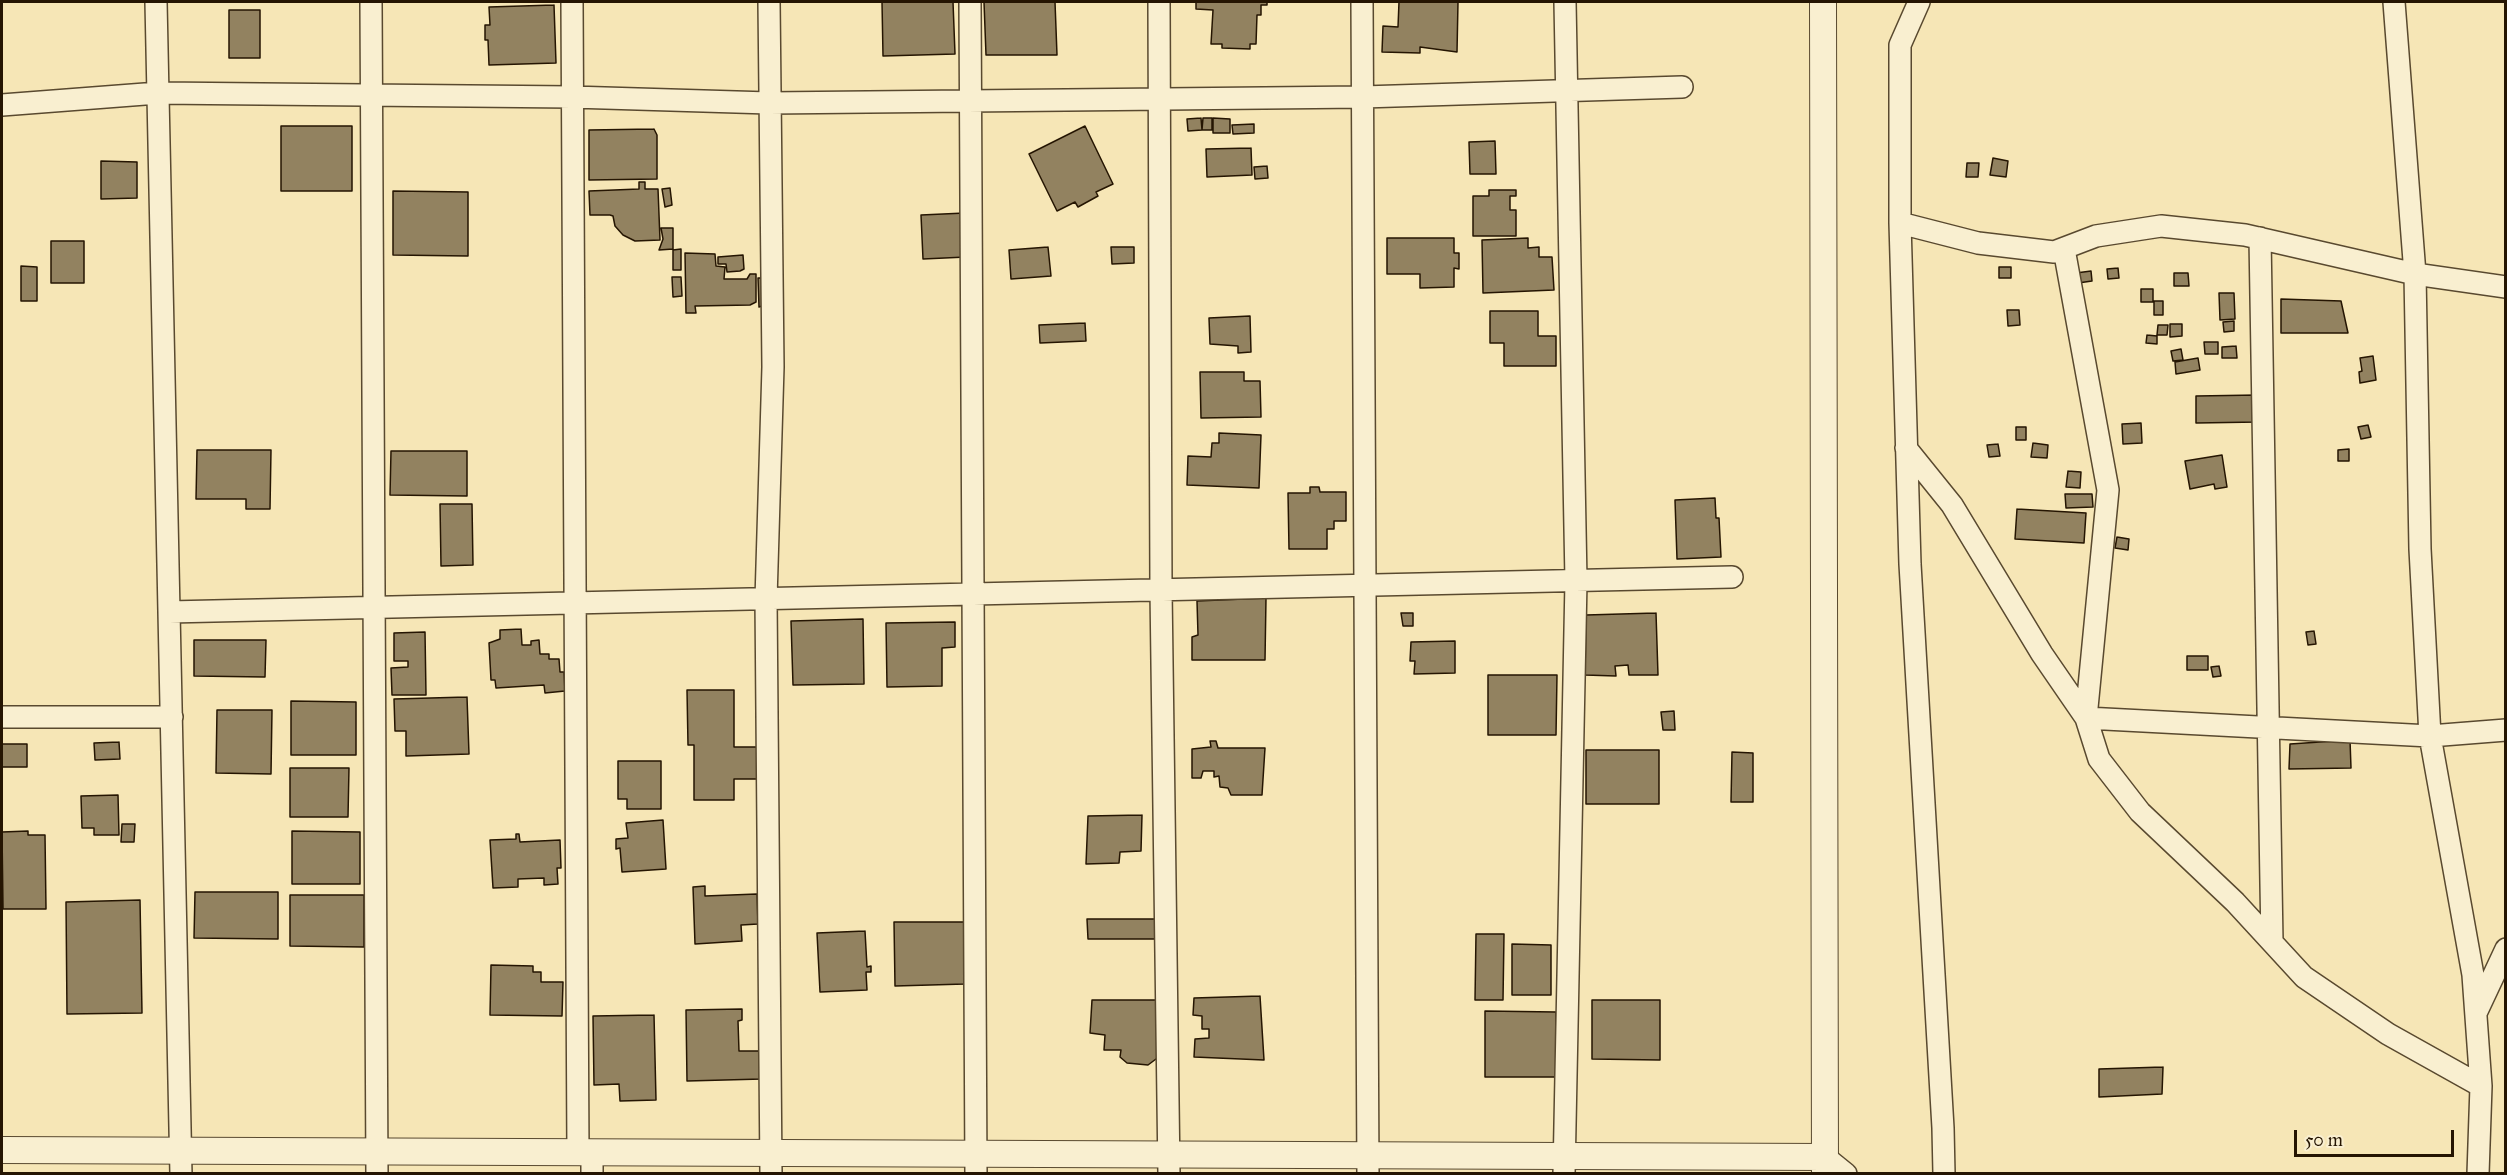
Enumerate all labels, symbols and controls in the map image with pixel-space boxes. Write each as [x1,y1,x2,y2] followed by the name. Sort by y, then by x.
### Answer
[2297,1118,2458,1156] scale bar
[2305,1129,2343,1151] text: 50 m

